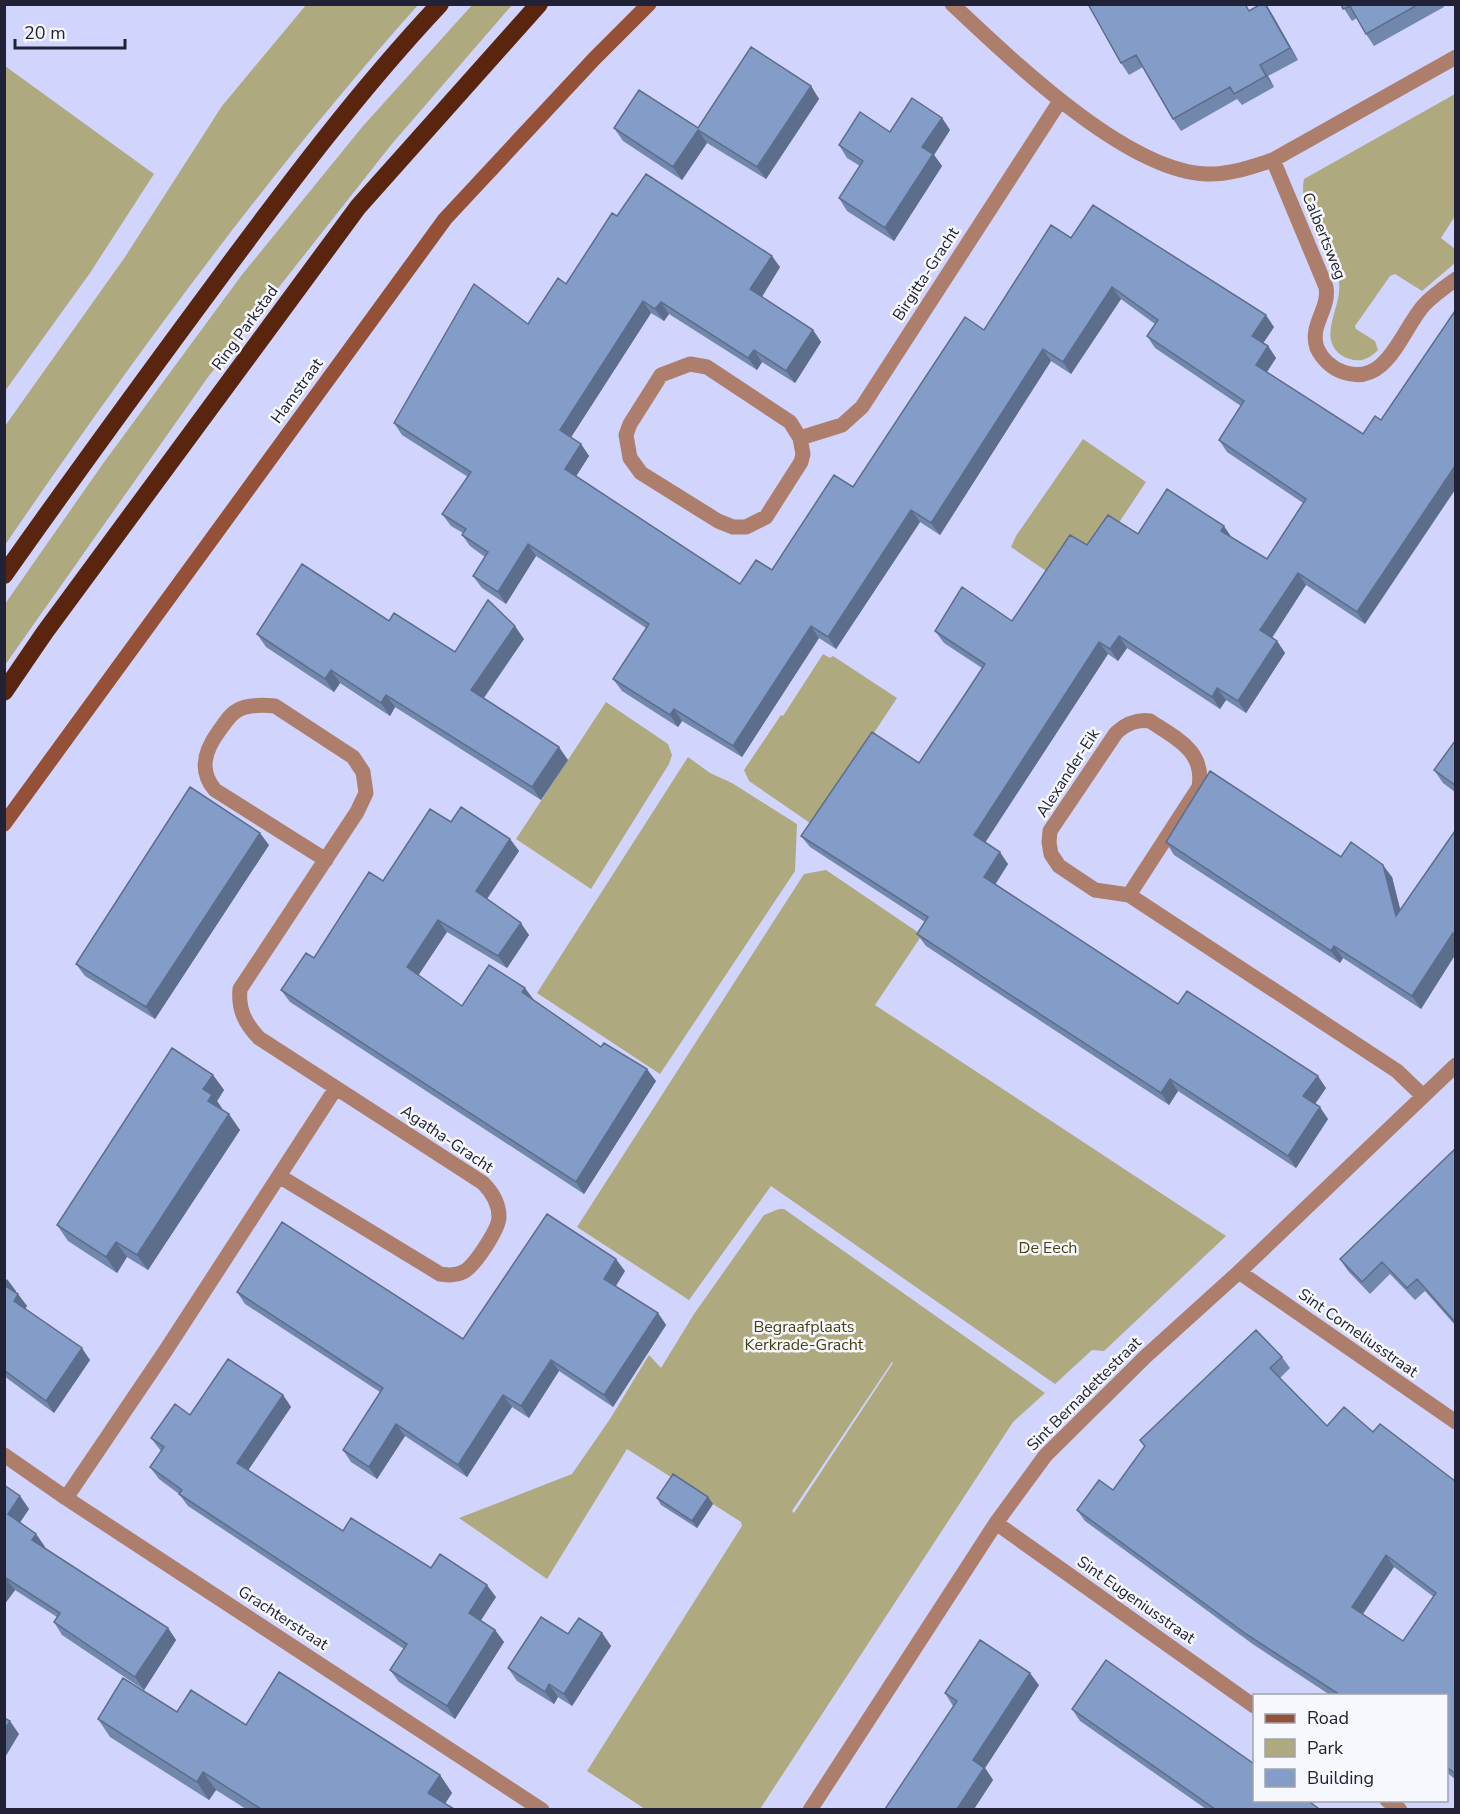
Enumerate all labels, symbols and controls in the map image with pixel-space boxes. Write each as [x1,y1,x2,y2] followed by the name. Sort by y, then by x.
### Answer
[15,12,124,50] scale bar
[24,21,66,45] text: 20 m
[1297,189,1351,283] street label: Calbertsweg
[888,223,965,325] street label: Birgitta-Gracht
[207,281,283,375] street label: Ring Parkstad
[266,354,328,428] street label: Hamstraat
[1031,724,1105,822] street label: Alexander-Eik
[396,1100,498,1178] street label: Agatha-Gracht
[1019,1237,1077,1259] park label: De Eech
[1294,1283,1423,1383] street label: Sint Corneliusstraat
[745,1316,864,1356] park label: Begraafplaats Kerkrade-Gracht
[1022,1332,1146,1456] street label: Sint Bernadettestraat
[1073,1551,1200,1649] street label: Sint Eugeniusstraat
[234,1581,333,1656] street label: Grachterstraat
[1253,1694,1448,1802] legend
[1307,1706,1349,1730] text: Road
[1307,1736,1344,1760] text: Park
[1307,1766,1374,1790] text: Building

